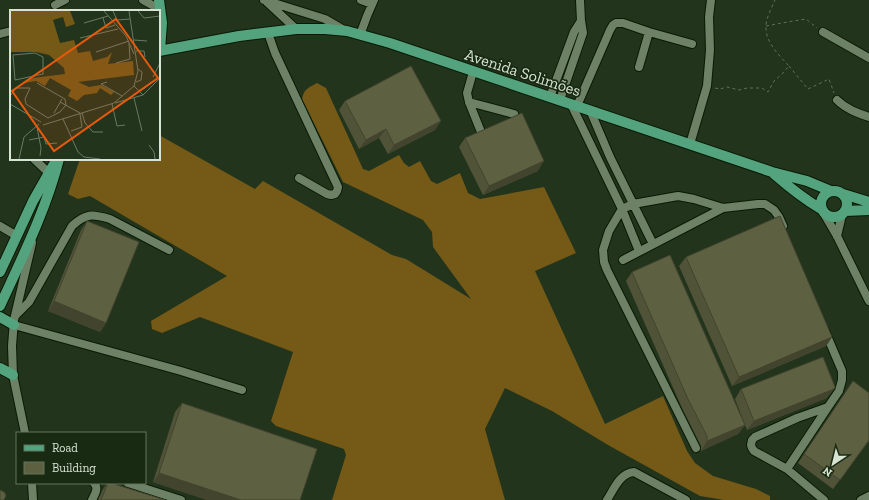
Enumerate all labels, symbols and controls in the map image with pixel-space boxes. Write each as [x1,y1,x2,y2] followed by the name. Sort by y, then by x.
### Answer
[10,10,160,160] inset map
[462,45,583,100] street label: Avenida Solimões
[16,432,146,484] legend
[52,441,78,455] text: Road
[813,444,853,484] north arrow
[52,461,96,475] text: Building
[820,464,835,480] text: N

